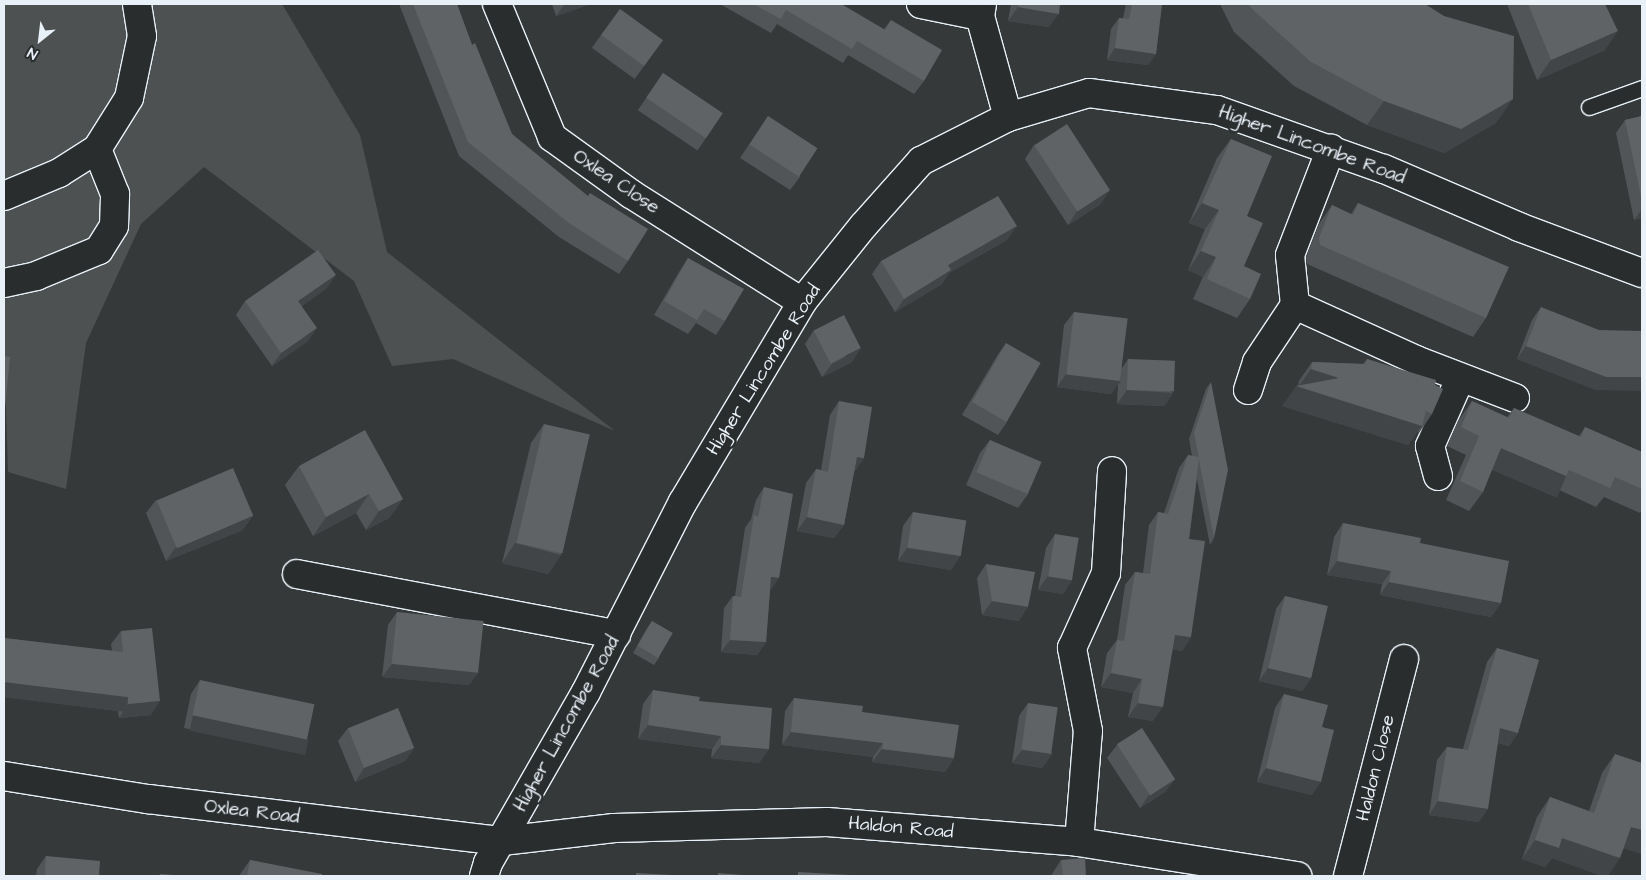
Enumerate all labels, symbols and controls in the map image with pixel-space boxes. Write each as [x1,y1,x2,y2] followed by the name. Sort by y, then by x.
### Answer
[15,15,65,65] north arrow
[24,42,41,64] text: N
[1215,101,1409,189] street label: Higher Lincombe Road
[569,145,663,219] street label: Oxlea Close
[702,280,826,460] street label: Higher Lincombe Road
[509,632,625,816] street label: Higher Lincombe Road
[1352,713,1400,823] street label: Haldon Close
[203,795,301,829] street label: Oxlea Road
[848,812,954,844] street label: Haldon Road

